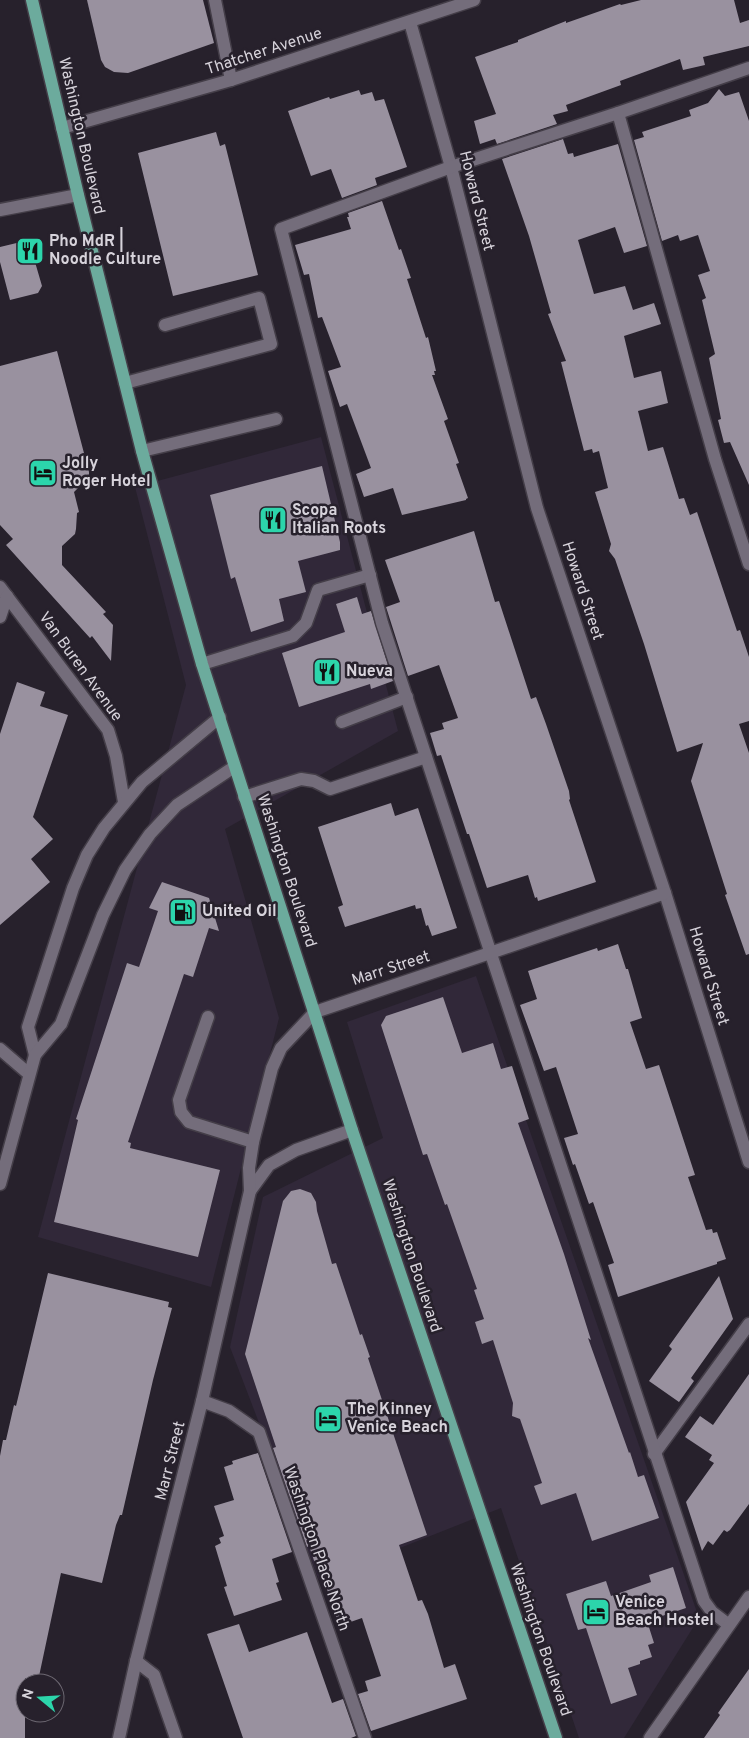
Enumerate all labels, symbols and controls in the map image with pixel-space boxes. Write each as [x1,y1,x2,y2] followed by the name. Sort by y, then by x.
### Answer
[203,24,325,80] street label: Thatcher Avenue
[53,56,109,216] street label: Washington Boulevard
[454,149,498,253] street label: Howard Street
[49,227,161,270] place label: Pho MdR | Noodle Culture
[15,236,45,266] restaurant icon: Pho MdR | Noodle Culture
[62,454,151,492] place label: Jolly Roger Hotel
[28,458,58,488] hotel icon: Jolly Roger Hotel
[292,501,386,539] place label: Scopa Italian Roots
[258,505,288,535] restaurant icon: Scopa Italian Roots
[557,539,607,643] street label: Howard Street
[34,608,126,726] street label: Van Buren Avenue
[312,657,342,687] restaurant icon: Nueva
[346,662,393,682] place label: Nueva
[252,792,320,950] street label: Washington Boulevard
[168,897,198,927] fuel station icon: United Oil
[202,902,277,922] place label: United Oil
[683,924,733,1028] street label: Howard Street
[349,947,433,991] street label: Marr Street
[377,1177,445,1335] street label: Washington Boulevard
[347,1400,448,1438] place label: The Kinney Venice Beach
[313,1404,343,1434] hotel icon: The Kinney Venice Beach
[151,1419,191,1503] street label: Marr Street
[278,1464,354,1634] street label: Washington Place North
[504,1561,576,1719] street label: Washington Boulevard
[615,1593,714,1631] place label: Venice Beach Hostel
[581,1597,611,1627] hotel icon: Venice Beach Hostel
[15,1673,65,1723] north arrow
[19,1687,39,1702] text: N

